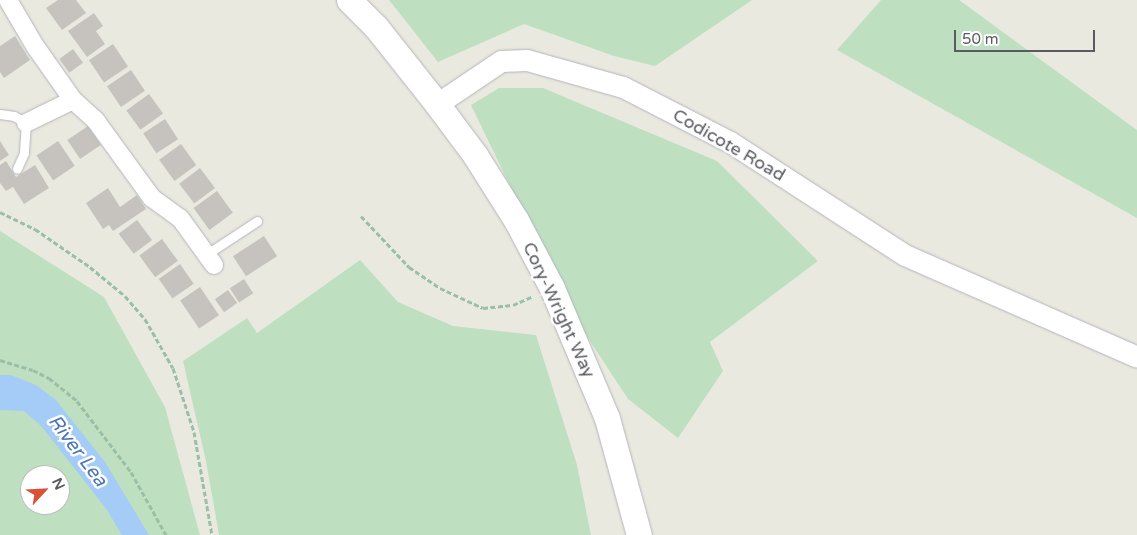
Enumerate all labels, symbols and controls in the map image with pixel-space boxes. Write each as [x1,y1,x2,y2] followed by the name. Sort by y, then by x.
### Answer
[957,20,1098,52] scale bar
[962,30,999,48] text: 50 m
[669,104,789,186] street label: Codicote Road
[518,239,600,381] street label: Cory-Wright Way
[43,411,111,491] water label: River Lea
[20,465,70,515] north arrow
[48,475,68,493] text: N

